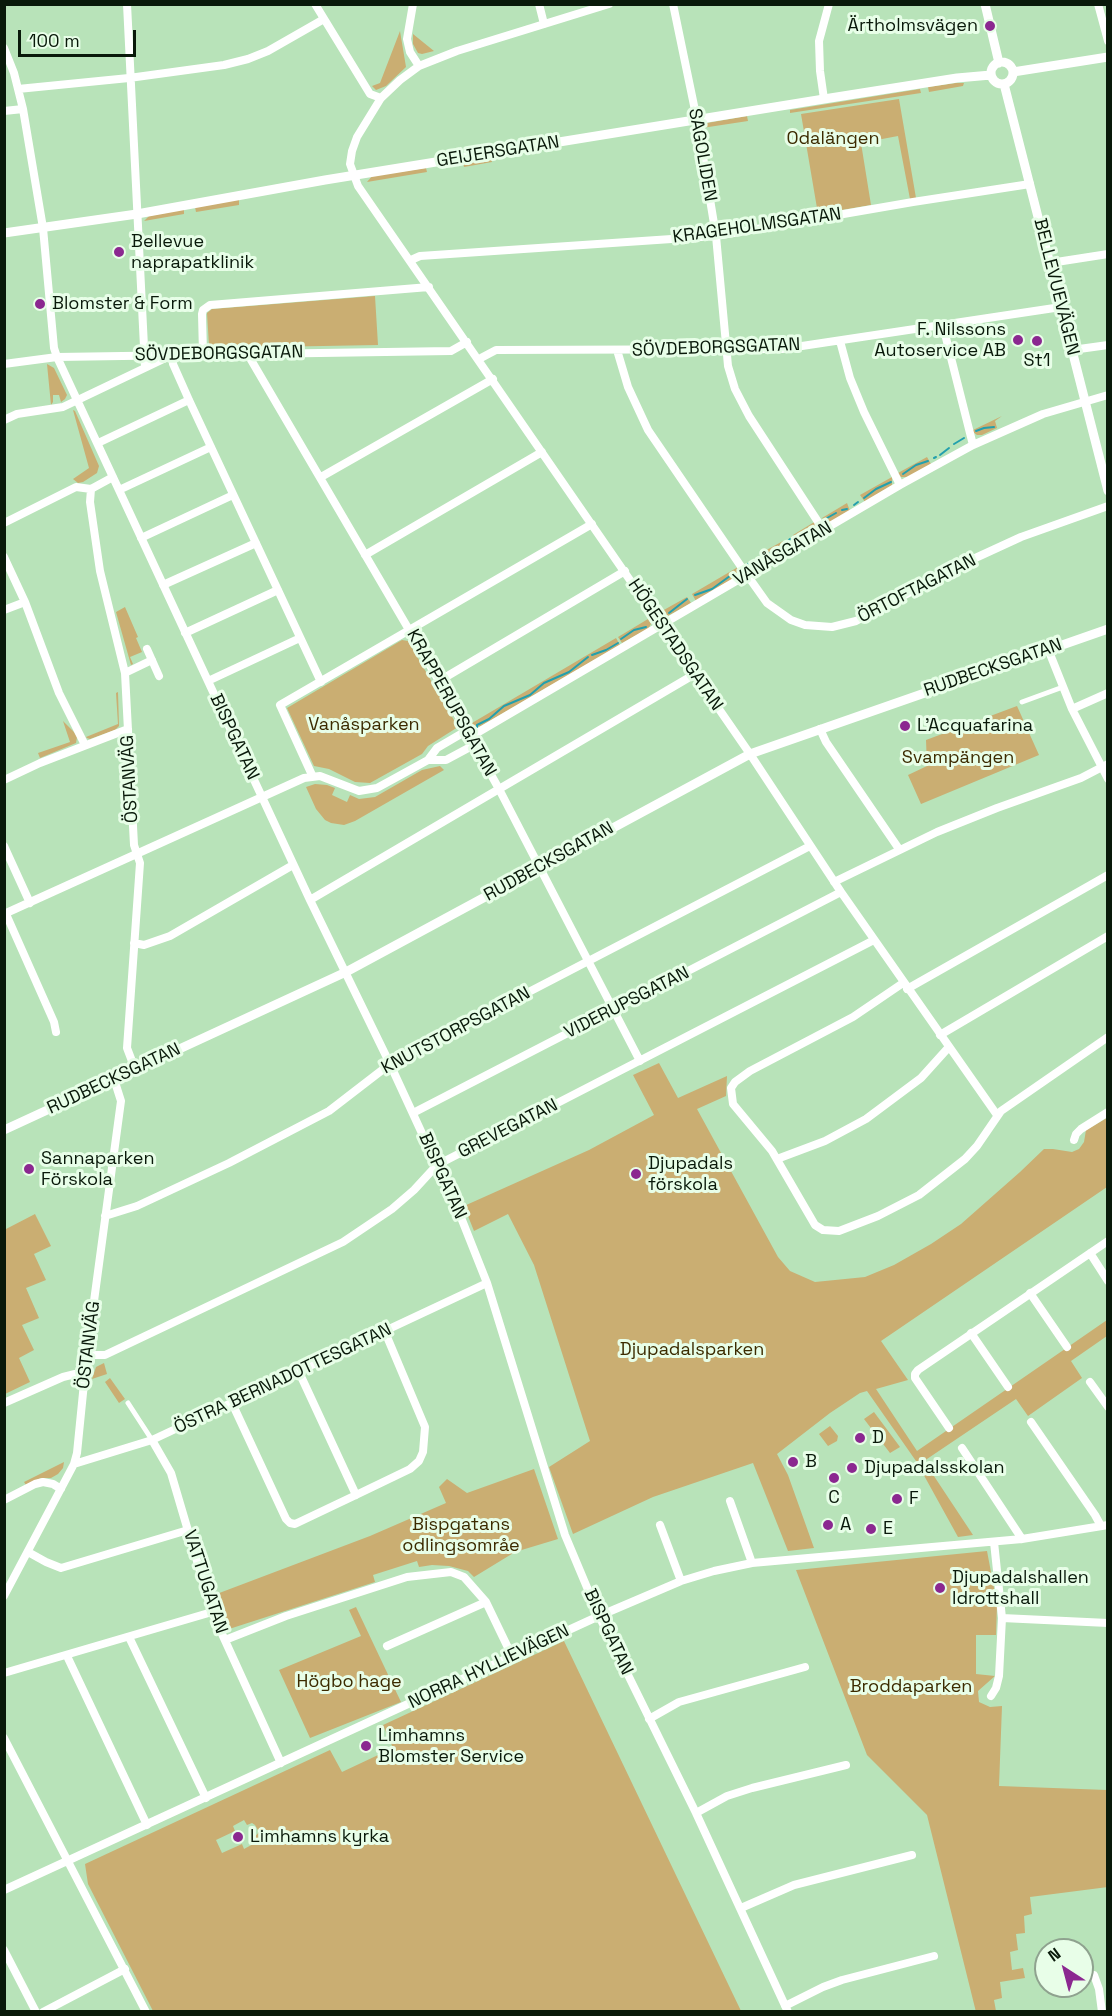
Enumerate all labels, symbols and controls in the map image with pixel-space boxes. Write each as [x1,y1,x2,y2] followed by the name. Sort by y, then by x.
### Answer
[848,15,978,37] place label: Ärtholmsvägen
[21,18,140,56] scale bar
[983,19,997,33] marker: Ärtholmsvägen
[29,29,80,52] text: 100 m
[683,107,721,203] street label: SAGOLIDEN
[786,128,880,150] park label: Odalängen
[435,132,561,172] street label: GEIJERSGATAN
[671,203,843,249] street label: KRAGEHOLMSGATAN
[1029,216,1083,358] street label: BELLEVUEVÄGEN
[131,231,254,274] place label: Bellevue naprapatklinik
[112,245,126,259] marker: Bellevue naprapatklinik
[52,293,193,315] place label: Blomster & Form
[33,297,47,311] marker: Blomster & Form
[874,319,1006,362] place label: F. Nilssons Autoservice AB
[1011,333,1025,347] marker: F. Nilssons Autoservice AB
[631,334,801,362] street label: SÖVDEBORGSGATAN
[1030,334,1044,348] marker: St1
[135,342,303,366] street label: SÖVDEBORGSGATAN
[1024,350,1050,372] place label: St1
[730,517,836,591] street label: VANÅSGATAN
[854,550,980,628] street label: ÖRTOFTAGATAN
[623,575,727,715] street label: HÖGESTADSGATAN
[402,626,500,780] street label: KRAPPERUPSGATAN
[921,634,1065,702] street label: RUDBECKSGATAN
[205,691,263,783] street label: BISPGATAN
[308,714,420,736] park label: Vanåsparken
[917,715,1033,737] place label: L'Acquafarina
[898,719,912,733] marker: L'Acquafarina
[117,734,143,824] street label: ÖSTANVÄG
[902,747,1014,769] park label: Svampängen
[480,817,618,907] street label: RUDBECKSGATAN
[561,962,693,1044] street label: VIDERUPSGATAN
[378,983,534,1079] street label: KNUTSTORPSGATAN
[44,1039,184,1119] street label: RUDBECKSGATAN
[455,1095,561,1163] street label: GREVEGATAN
[413,1129,471,1223] street label: BISPGATAN
[41,1148,154,1190] place label: Sannaparken Förskola
[648,1153,733,1196] place label: Djupadals förskola
[22,1162,36,1176] marker: Sannaparken Förskola
[629,1167,643,1181] marker: Djupadals förskola
[73,1300,105,1390] street label: ÖSTANVÄG
[171,1319,395,1439] street label: ÖSTRA BERNADOTTESGATAN
[620,1339,764,1361] park label: Djupadalsparken
[872,1427,884,1449] place label: D
[853,1431,867,1445] marker: D
[805,1451,817,1473] place label: B
[786,1455,800,1469] marker: B
[864,1457,1005,1479] place label: Djupadalsskolan
[845,1461,859,1475] marker: Djupadalsskolan
[827,1471,841,1485] marker: C
[828,1487,840,1509] place label: C
[909,1488,919,1510] place label: F
[890,1492,904,1506] marker: F
[402,1514,520,1556] park label: Bispgatans odlingsområe
[840,1514,851,1536] place label: A
[821,1518,835,1532] marker: A
[883,1518,893,1540] place label: E
[864,1522,878,1536] marker: E
[178,1527,232,1637] street label: VATTUGATAN
[952,1567,1089,1610] place label: Djupadalshallen Idrottshall
[933,1581,947,1595] marker: Djupadalshallen Idrottshall
[579,1586,637,1678] street label: BISPGATAN
[405,1620,573,1714] street label: NORRA HYLLIEVÄGEN
[296,1671,402,1693] park label: Högbo hage
[850,1676,972,1698] park label: Broddaparken
[378,1725,524,1768] place label: Limhamns Blomster Service
[359,1739,373,1753] marker: Limhamns Blomster Service
[250,1826,389,1848] place label: Limhamns kyrka
[231,1830,245,1844] marker: Limhamns kyrka
[1034,1938,1094,1998] north arrow
[1044,1943,1065,1966] text: N

